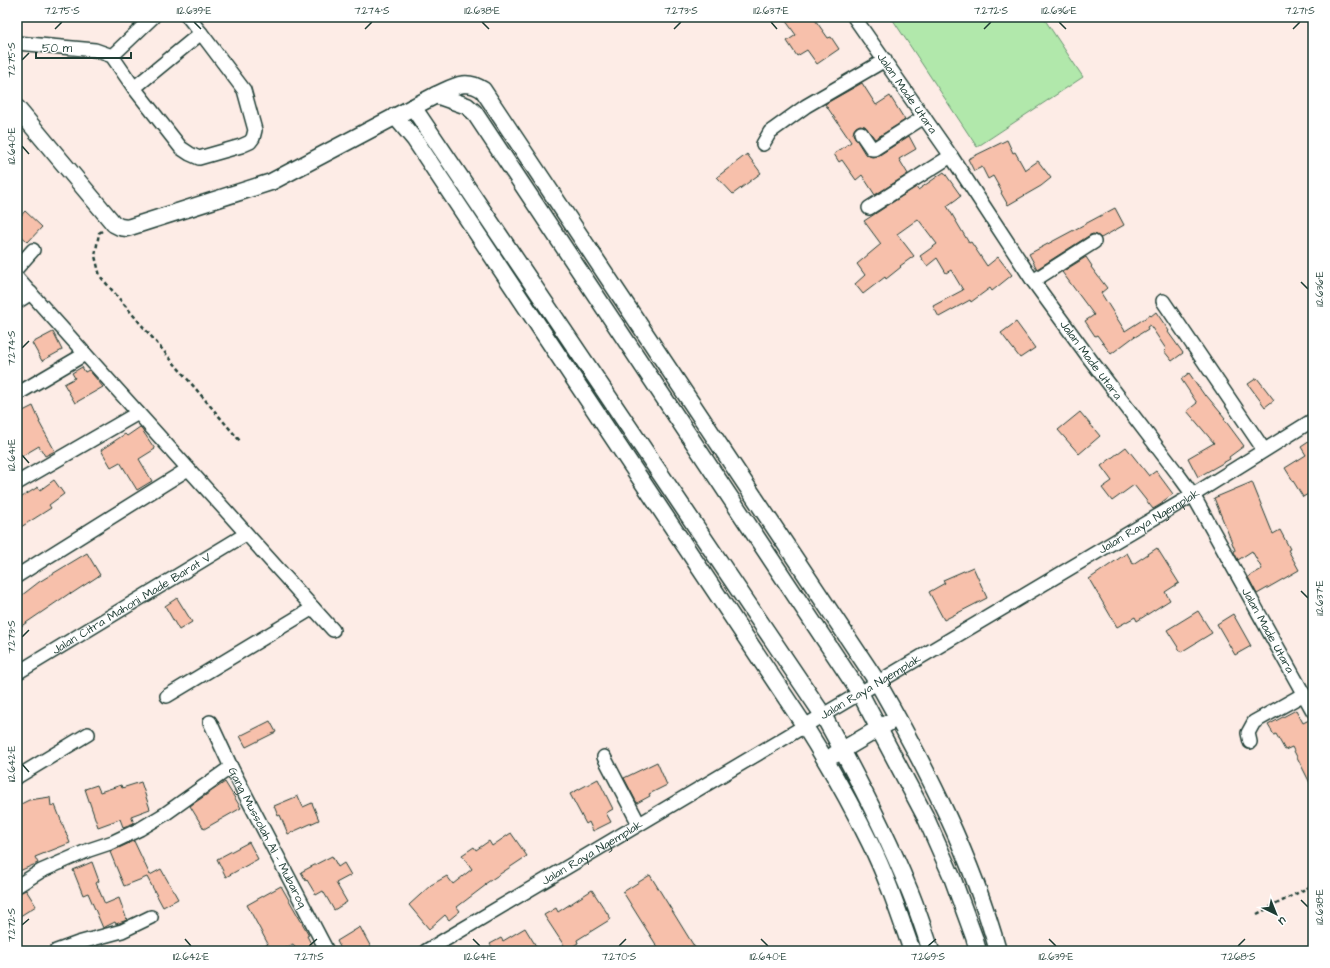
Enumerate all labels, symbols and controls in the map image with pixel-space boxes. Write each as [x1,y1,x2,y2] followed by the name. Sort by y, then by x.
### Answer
[44,4,80,18] text: 7.275°S
[177,4,212,18] text: 112.639°E
[355,4,390,18] text: 7.274°S
[464,4,500,18] text: 112.638°E
[664,4,698,18] text: 7.273°S
[753,4,789,18] text: 112.637°E
[974,4,1008,18] text: 7.272°S
[1041,4,1077,18] text: 112.636°E
[1285,4,1315,18] text: 7.271°S
[36,34,131,60] scale bar
[42,40,73,57] text: 50 m
[5,42,19,78] text: 7.275°S
[873,49,941,137] street label: Jalan Made Utara
[5,127,19,165] text: 112.640°E
[1313,271,1327,307] text: 112.636°E
[1056,317,1126,403] street label: Jalan Made Utara
[5,330,19,365] text: 7.274°S
[5,439,19,471] text: 112.641°E
[1095,484,1203,558] street label: Jalan Raya Ngemplak
[49,548,215,658] street label: Jalan Citra Mahoni Made Barat V
[1313,580,1327,616] text: 112.637°E
[1238,585,1299,676] street label: Jalan Made Utara
[5,620,19,654] text: 7.273°S
[817,650,925,724] street label: Jalan Raya Ngemplak
[5,746,19,782] text: 112.642°E
[224,764,311,911] street label: Gang Mussolah Al - Mubaroq
[538,815,646,889] street label: Jalan Raya Ngemplak
[1313,889,1327,925] text: 112.638°E
[1256,894,1296,934] north arrow
[5,908,19,942] text: 7.272°S
[1275,913,1291,929] text: U
[173,950,209,964] text: 112.642°E
[294,950,324,964] text: 7.271°S
[464,950,496,964] text: 112.641°E
[602,950,637,964] text: 7.270°S
[749,950,787,964] text: 112.640°E
[911,950,946,964] text: 7.269°S
[1039,950,1074,964] text: 112.639°E
[1221,950,1256,964] text: 7.268°S

